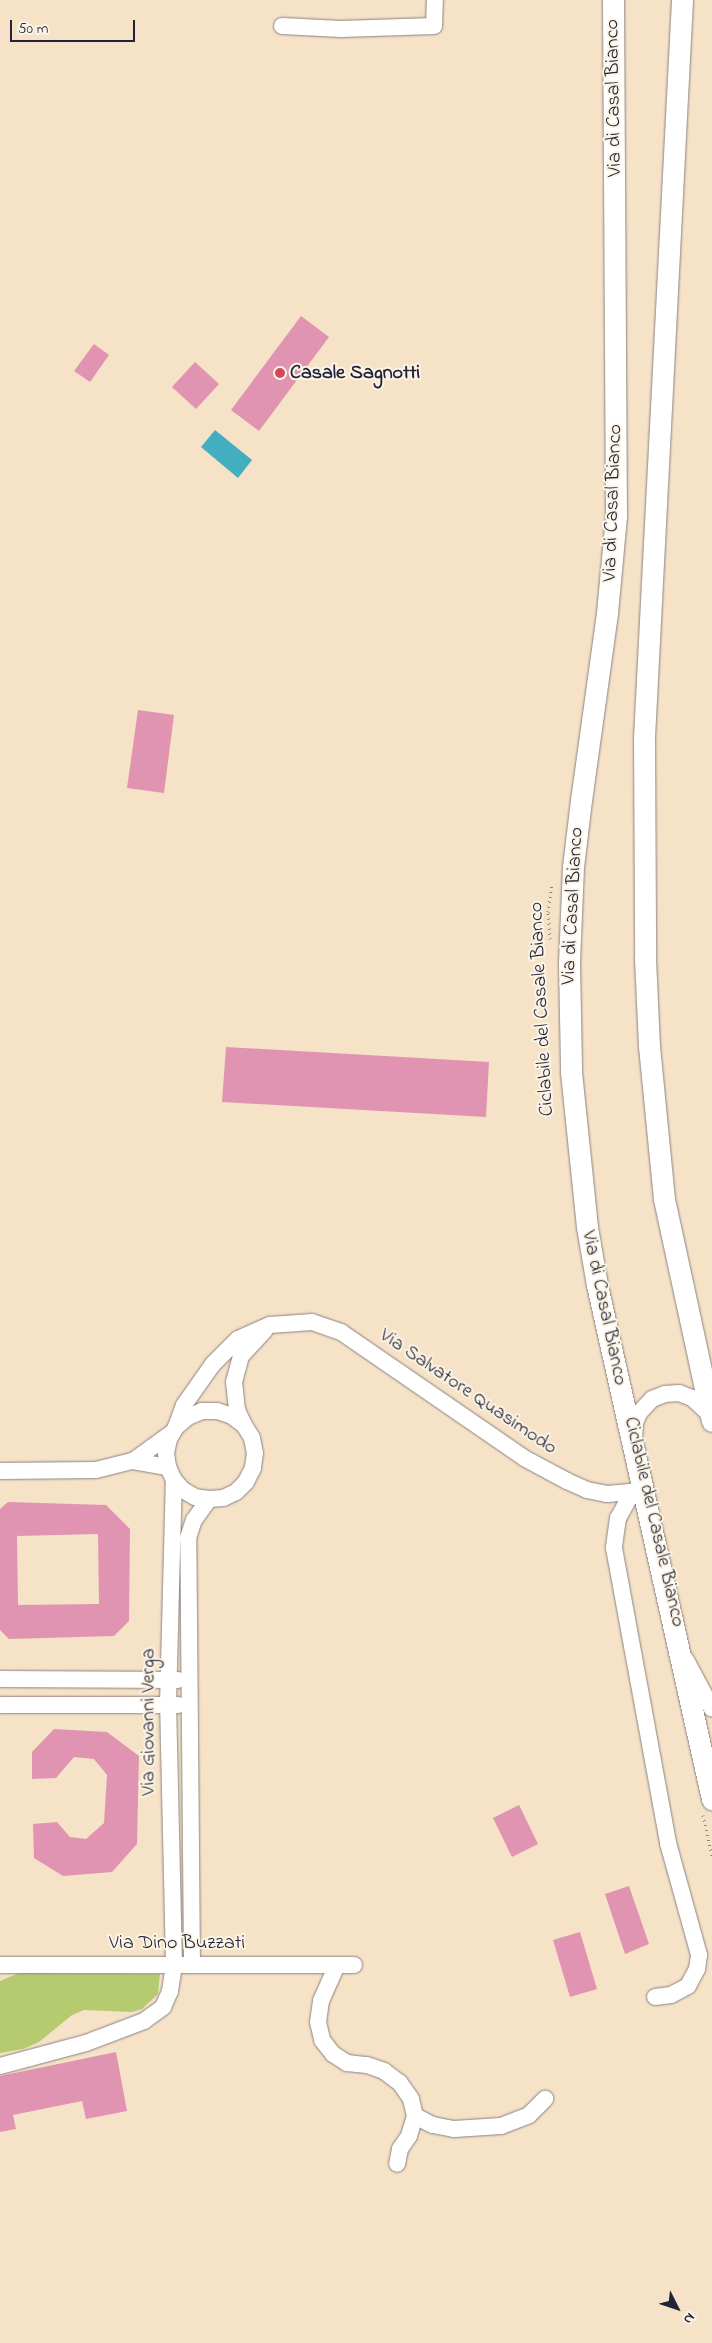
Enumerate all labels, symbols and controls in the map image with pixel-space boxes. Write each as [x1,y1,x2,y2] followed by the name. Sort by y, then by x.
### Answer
[12,10,138,42] scale bar
[18,18,48,40] text: 50 m
[601,19,627,177] street label: Via di Casal Bianco
[290,361,420,385] place label: Casale Sagnotti
[274,367,286,379] marker: Casale Sagnotti
[598,424,628,582] street label: Via di Casal Bianco
[557,827,589,985] street label: Via di Casal Bianco
[524,901,560,1117] street label: Ciclabile del Casale Bianco
[576,1228,632,1388] street label: Via di Casal Bianco
[375,1324,561,1460] street label: Via Salvatore Quasimodo
[618,1415,690,1629] street label: Ciclabile del Casale Bianco
[137,1648,161,1796] street label: Via Giovanni Verga
[109,1931,245,1955] street label: Via Dino Buzzati
[652,2283,702,2333] north arrow
[678,2308,700,2329] text: N

